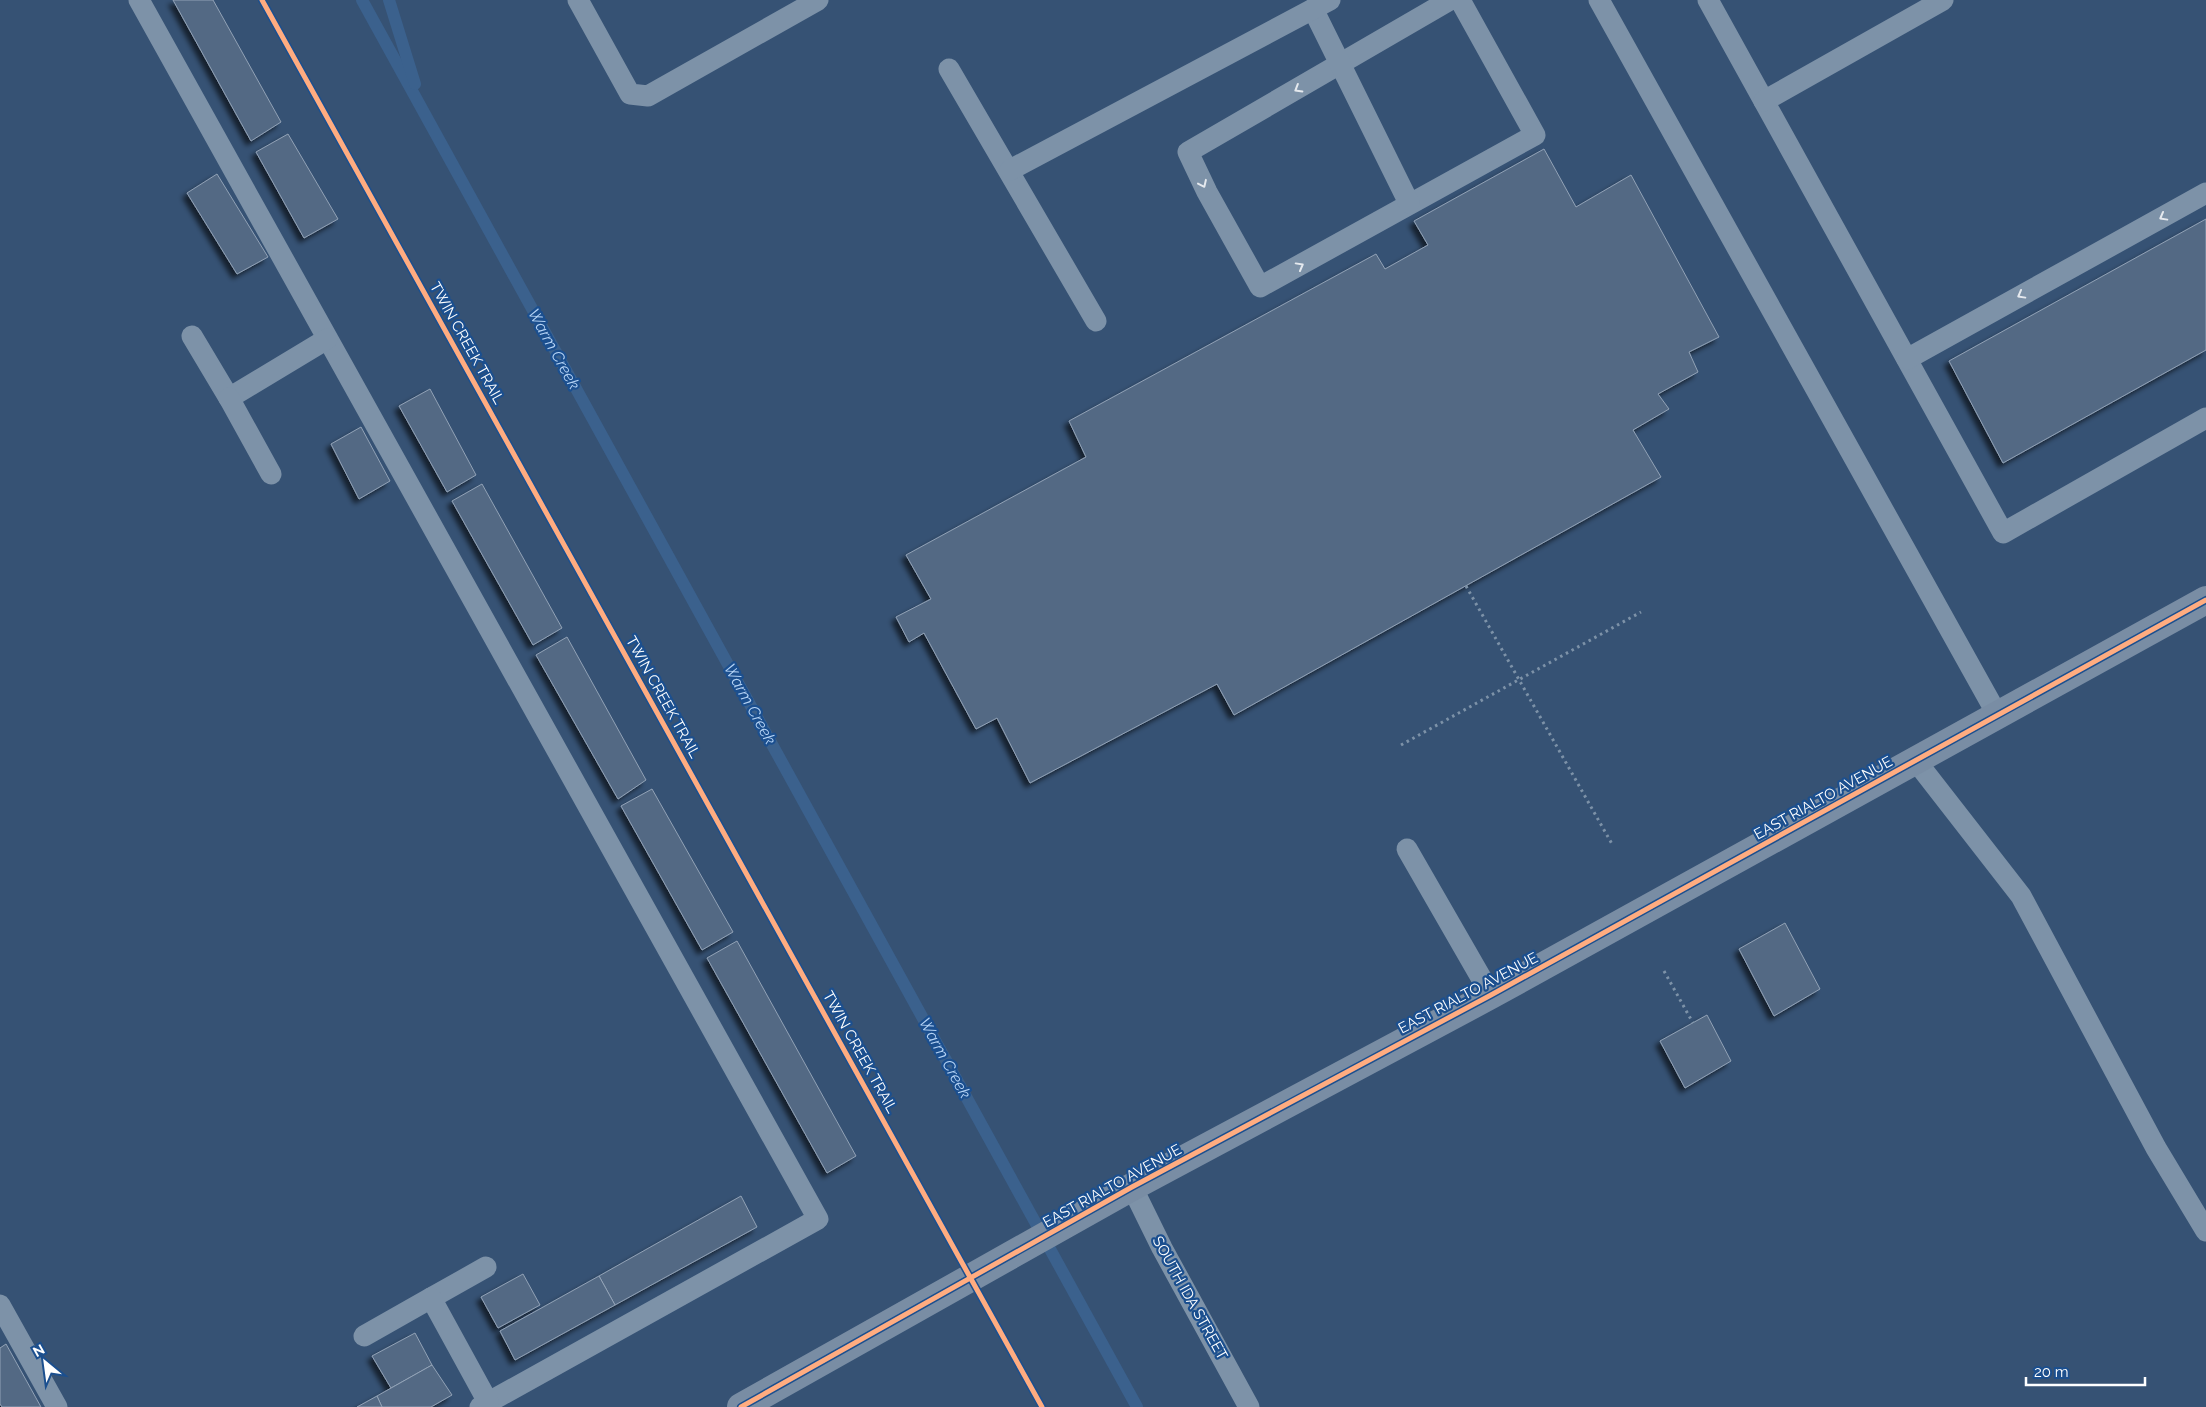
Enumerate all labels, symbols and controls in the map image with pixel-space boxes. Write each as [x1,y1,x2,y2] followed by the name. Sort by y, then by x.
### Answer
[1294,82,1303,92] one-way arrow
[1197,179,1208,188] one-way arrow
[2160,210,2169,220] one-way arrow
[1295,262,1304,272] one-way arrow
[426,279,508,407] street label: TWIN CREEK TRAIL
[2018,289,2027,299] one-way arrow
[524,305,584,393] water label: Warm Creek
[622,633,704,761] street label: TWIN CREEK TRAIL
[720,660,780,748] water label: Warm Creek
[1751,752,1895,844] street label: EAST RIALTO AVENUE
[1395,949,1541,1037] street label: EAST RIALTO AVENUE
[819,988,901,1116] street label: TWIN CREEK TRAIL
[915,1014,975,1102] water label: Warm Creek
[1040,1140,1184,1232] street label: EAST RIALTO AVENUE
[1148,1233,1232,1363] street label: SOUTH IDA STREET
[20,1337,70,1387] north arrow
[30,1341,47,1360] text: N
[2026,1354,2145,1386] scale bar
[2034,1363,2069,1381] text: 20 m

